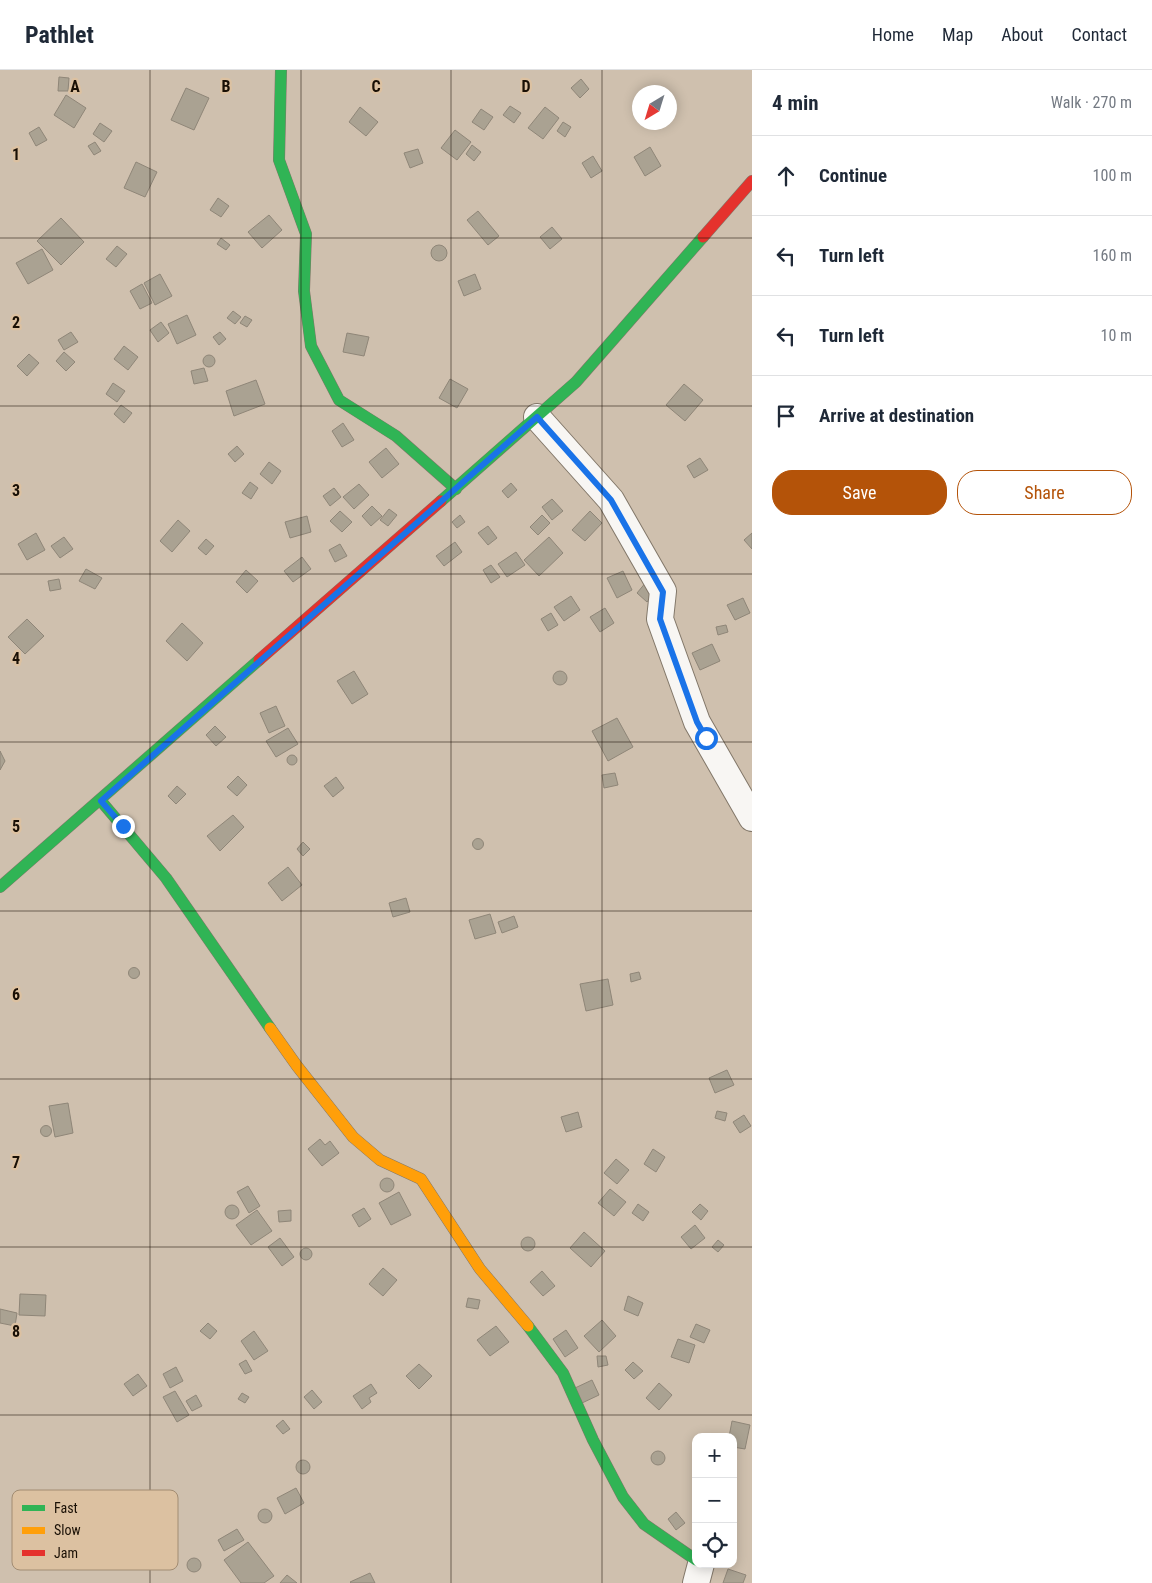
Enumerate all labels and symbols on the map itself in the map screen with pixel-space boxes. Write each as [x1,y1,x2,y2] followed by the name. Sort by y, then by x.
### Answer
[70,77,80,96] text: A
[222,77,231,96] text: B
[371,77,381,96] text: C
[521,77,531,96] text: D
[632,85,677,130] north arrow
[12,145,20,164] text: 1
[12,313,20,332] text: 2
[12,481,20,500] text: 3
[12,649,20,668] text: 4
[695,727,718,750] route start
[112,815,135,838] route end
[12,817,20,836] text: 5
[12,985,20,1004] text: 6
[12,1153,20,1172] text: 7
[12,1322,20,1341] text: 8
[12,1490,178,1570] legend
[54,1500,78,1516] text: Fast
[54,1522,81,1538] text: Slow
[54,1545,78,1561] text: Jam

